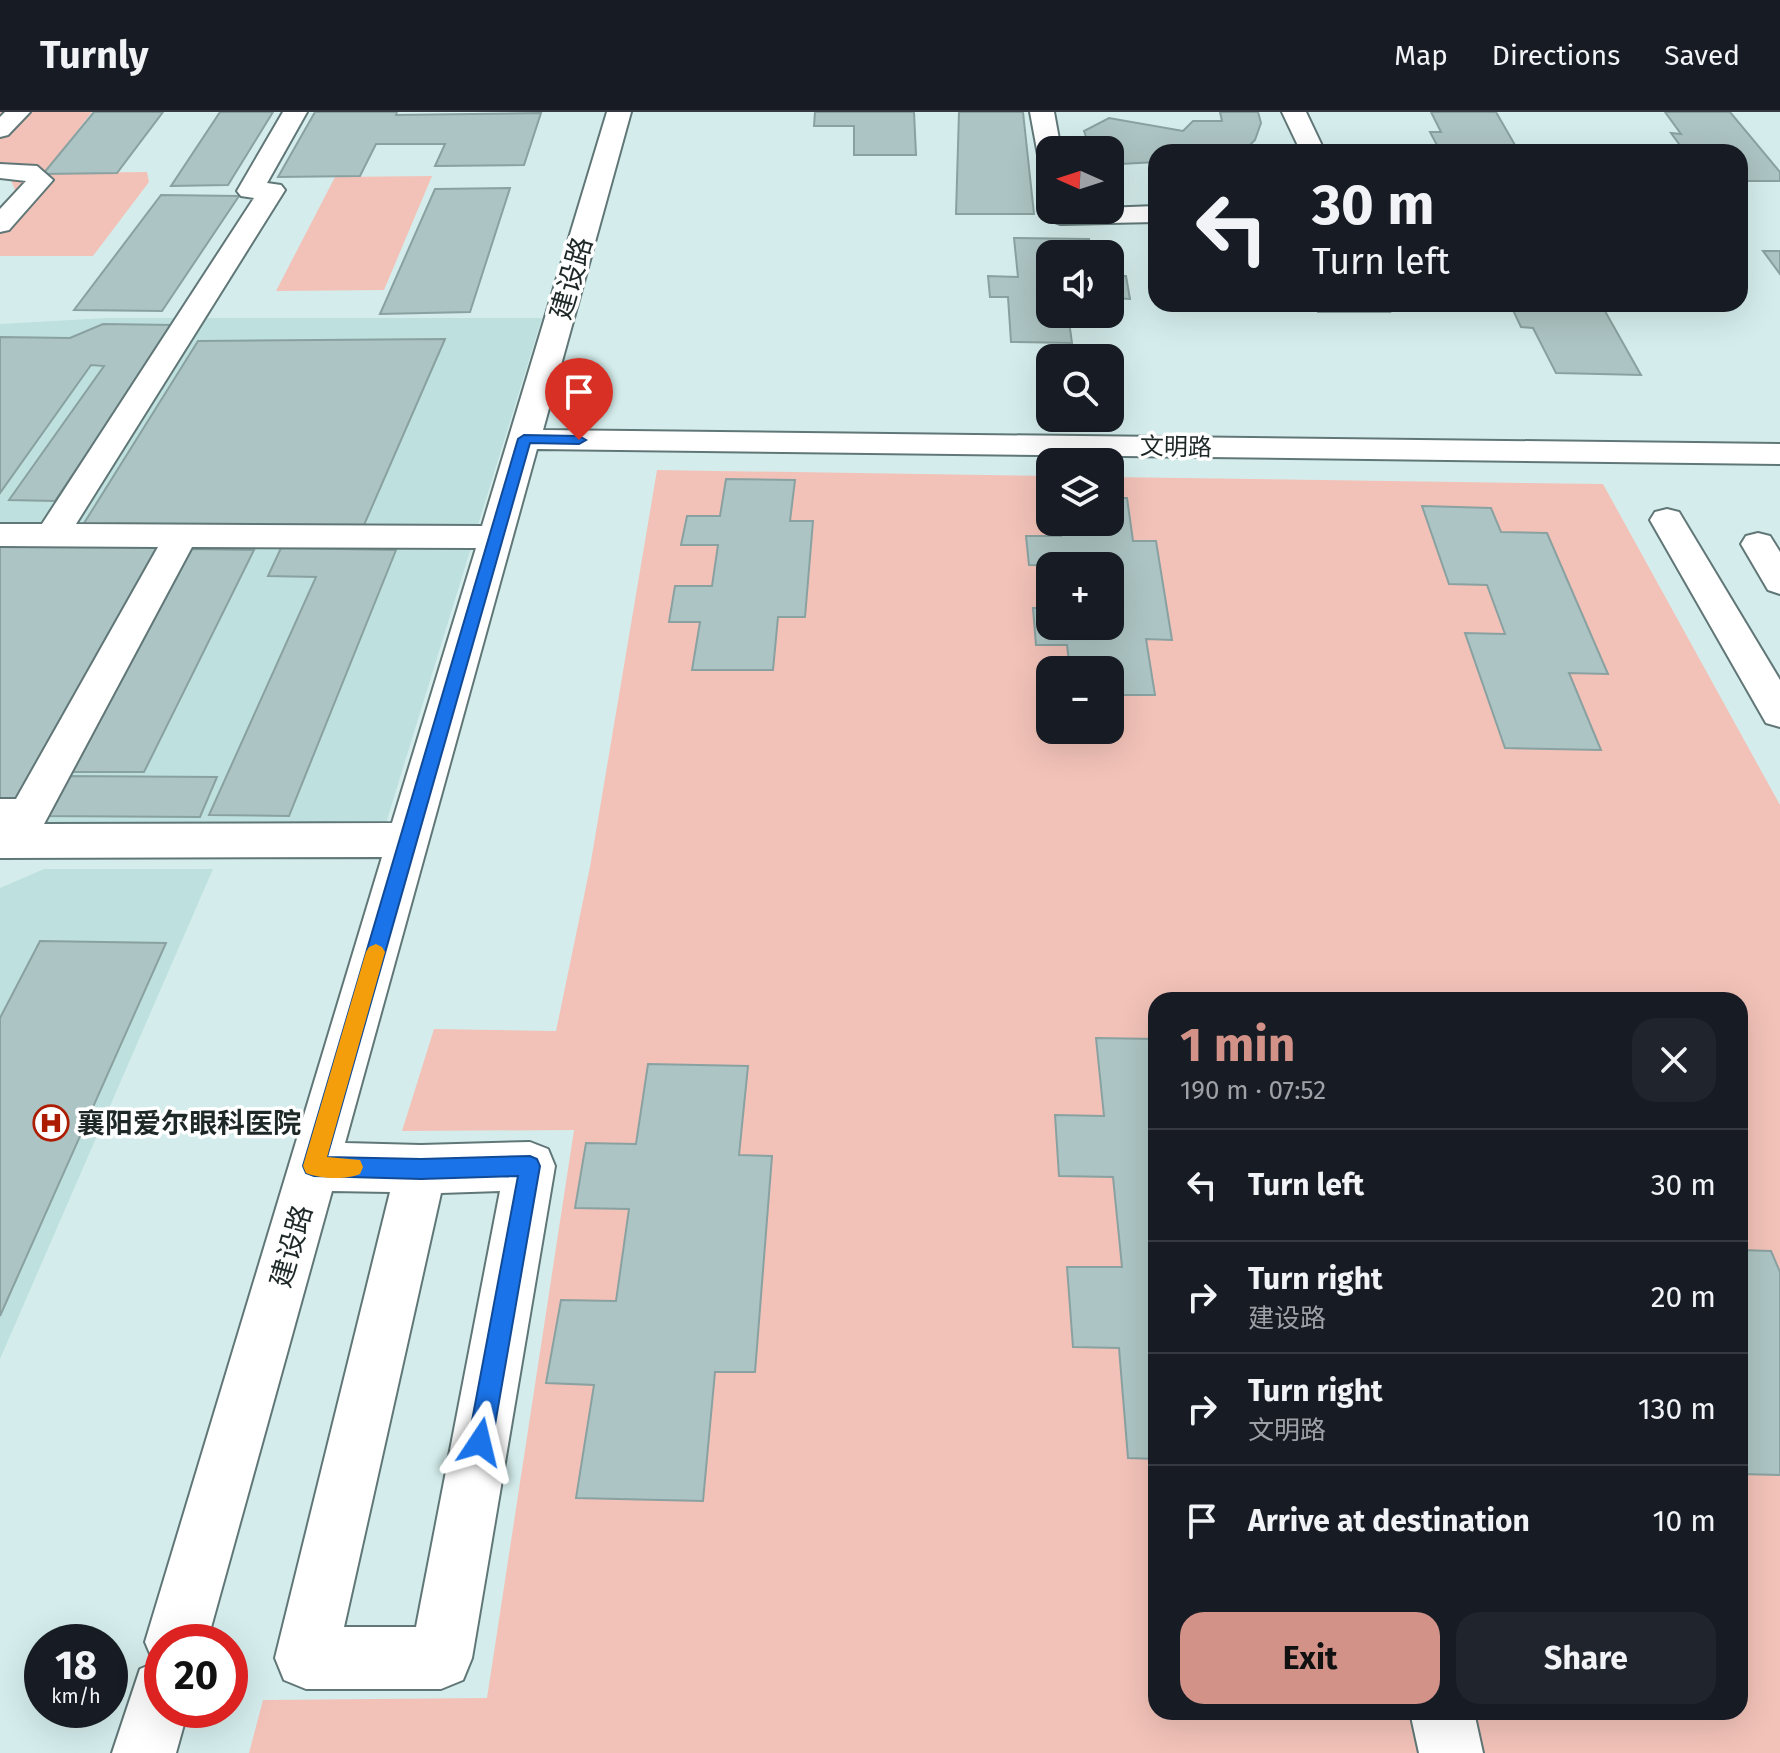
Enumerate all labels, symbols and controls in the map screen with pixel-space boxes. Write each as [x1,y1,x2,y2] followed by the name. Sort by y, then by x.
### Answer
[40,32,149,78] text: Turnly
[1394,39,1448,72] text: Map
[1492,39,1620,72] text: Directions
[1664,39,1740,72] text: Saved
[1036,136,1124,224] north arrow
[1036,136,1124,744] map controls
[1312,172,1434,239] text: 30 m
[1180,176,1284,280] icon: left
[544,233,599,323] street label: 建设路
[1036,240,1124,328] button: sound
[1312,240,1450,284] text: Turn left
[1036,344,1124,432] button: search
[545,358,613,440] pin
[557,370,601,414] icon: arrive
[1140,432,1212,462] street label: 文明路
[1036,448,1124,536] button: layers
[1036,552,1124,640] button: +
[1036,656,1124,744] button: −
[1180,1016,1295,1074] text: 1 min
[1632,1018,1716,1102] button: close
[1180,1075,1326,1106] text: 190 m · 07:52
[32,1104,70,1142] hospital icon: 襄阳爱尔眼科医院
[77,1107,301,1140] place label: 襄阳爱尔眼科医院
[1180,1163,1224,1207] icon: left
[1248,1167,1364,1203] text: Turn left
[1651,1167,1716,1203] text: 30 m
[264,1201,319,1291] street label: 建设路
[1248,1261,1383,1297] text: Turn right
[1180,1275,1224,1319] icon: right
[1651,1279,1716,1315] text: 20 m
[1248,1303,1326,1334] text: 建设路
[1248,1373,1383,1409] text: Turn right
[1180,1387,1224,1431] icon: right
[1638,1391,1716,1427] text: 130 m
[438,1400,522,1484] position arrow
[1248,1415,1326,1446] text: 文明路
[1180,1499,1224,1543] icon: arrive
[1248,1503,1530,1539] text: Arrive at destination
[1653,1503,1716,1539] text: 10 m
[1180,1612,1440,1704] button: Exit
[1456,1612,1716,1704] button: Share
[144,1624,248,1728] speed limit sign: 20
[55,1642,97,1690] text: 18
[51,1684,101,1708] text: km/h

